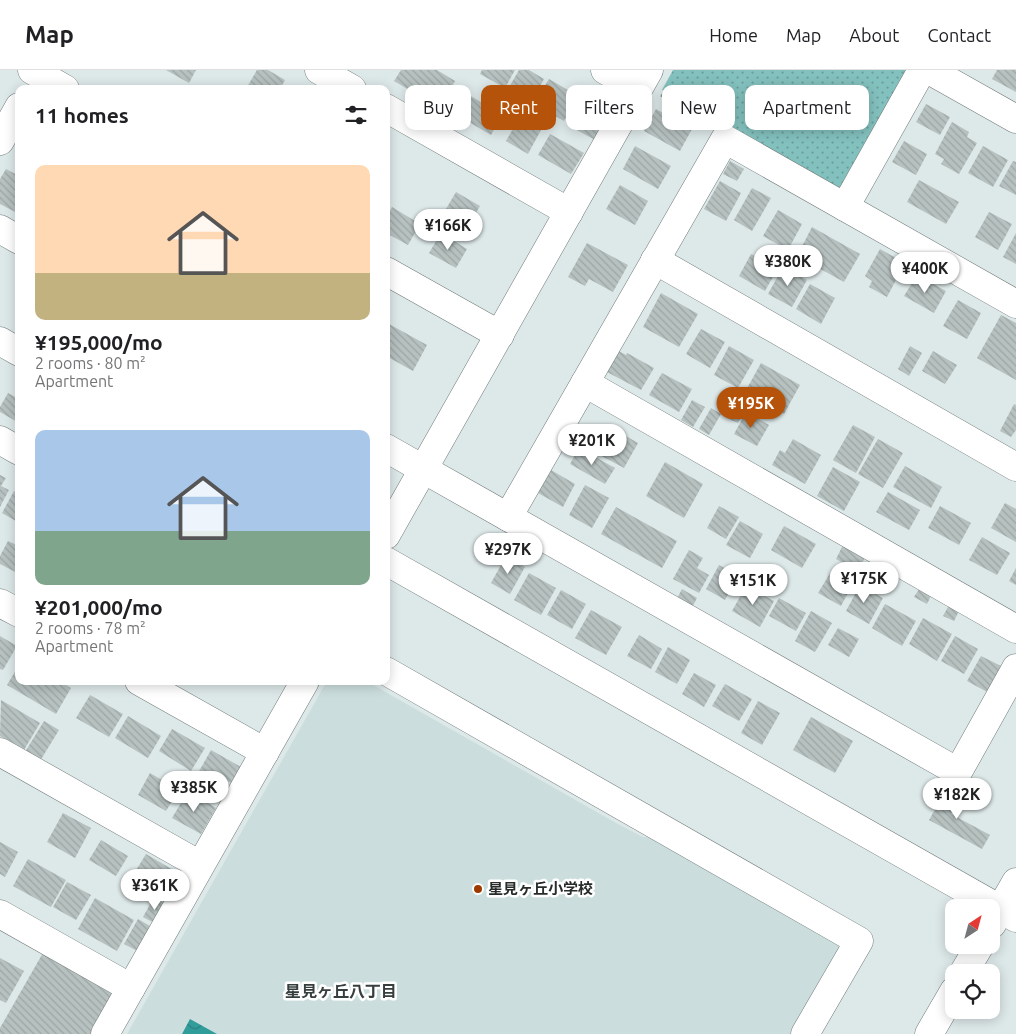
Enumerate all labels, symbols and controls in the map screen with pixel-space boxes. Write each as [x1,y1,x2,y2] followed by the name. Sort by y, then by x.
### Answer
[25,21,74,48] text: Map
[709,25,758,45] text: Home
[786,25,821,45] text: Map
[849,25,899,45] text: About
[927,25,991,45] text: Contact
[405,85,471,130] chip: Buy
[481,85,556,130] chip: Rent
[566,85,652,130] chip: Filters
[662,85,735,130] chip: New
[745,85,869,130] chip: Apartment
[342,101,370,129] icon: filters
[35,103,129,127] text: 11 homes
[158,198,248,288] icon: home
[413,208,483,251] pin: ¥166K
[425,216,471,234] text: ¥166K
[753,244,823,287] pin: ¥380K
[765,252,811,270] text: ¥380K
[890,252,960,294] pin: ¥400K
[902,259,948,277] text: ¥400K
[35,330,163,354] text: ¥195,000/mo
[35,354,146,372] text: 2 rooms · 80 m²
[35,372,113,390] text: Apartment
[716,386,786,429] pin: ¥195K
[728,394,774,412] text: ¥195K
[557,424,627,466] pin: ¥201K
[569,431,615,449] text: ¥201K
[158,463,248,553] icon: home
[473,532,543,575] pin: ¥297K
[485,540,531,558] text: ¥297K
[829,562,899,604] pin: ¥175K
[718,564,788,606] pin: ¥151K
[841,569,887,587] text: ¥175K
[730,571,776,589] text: ¥151K
[35,595,163,619] text: ¥201,000/mo
[35,619,146,637] text: 2 rooms · 78 m²
[35,637,113,655] text: Apartment
[159,770,229,813] pin: ¥385K
[171,778,217,796] text: ¥385K
[922,778,992,820] pin: ¥182K
[934,785,980,803] text: ¥182K
[120,868,190,911] pin: ¥361K
[132,876,178,894] text: ¥361K
[488,880,593,897] place label: 星見ヶ丘小学校
[472,883,484,895] marker: 星見ヶ丘小学校
[945,899,1000,954] north arrow
[945,899,1000,1019] map controls
[945,964,1000,1019] button: locate
[285,982,397,1000] district label: 星見ヶ丘八丁目

